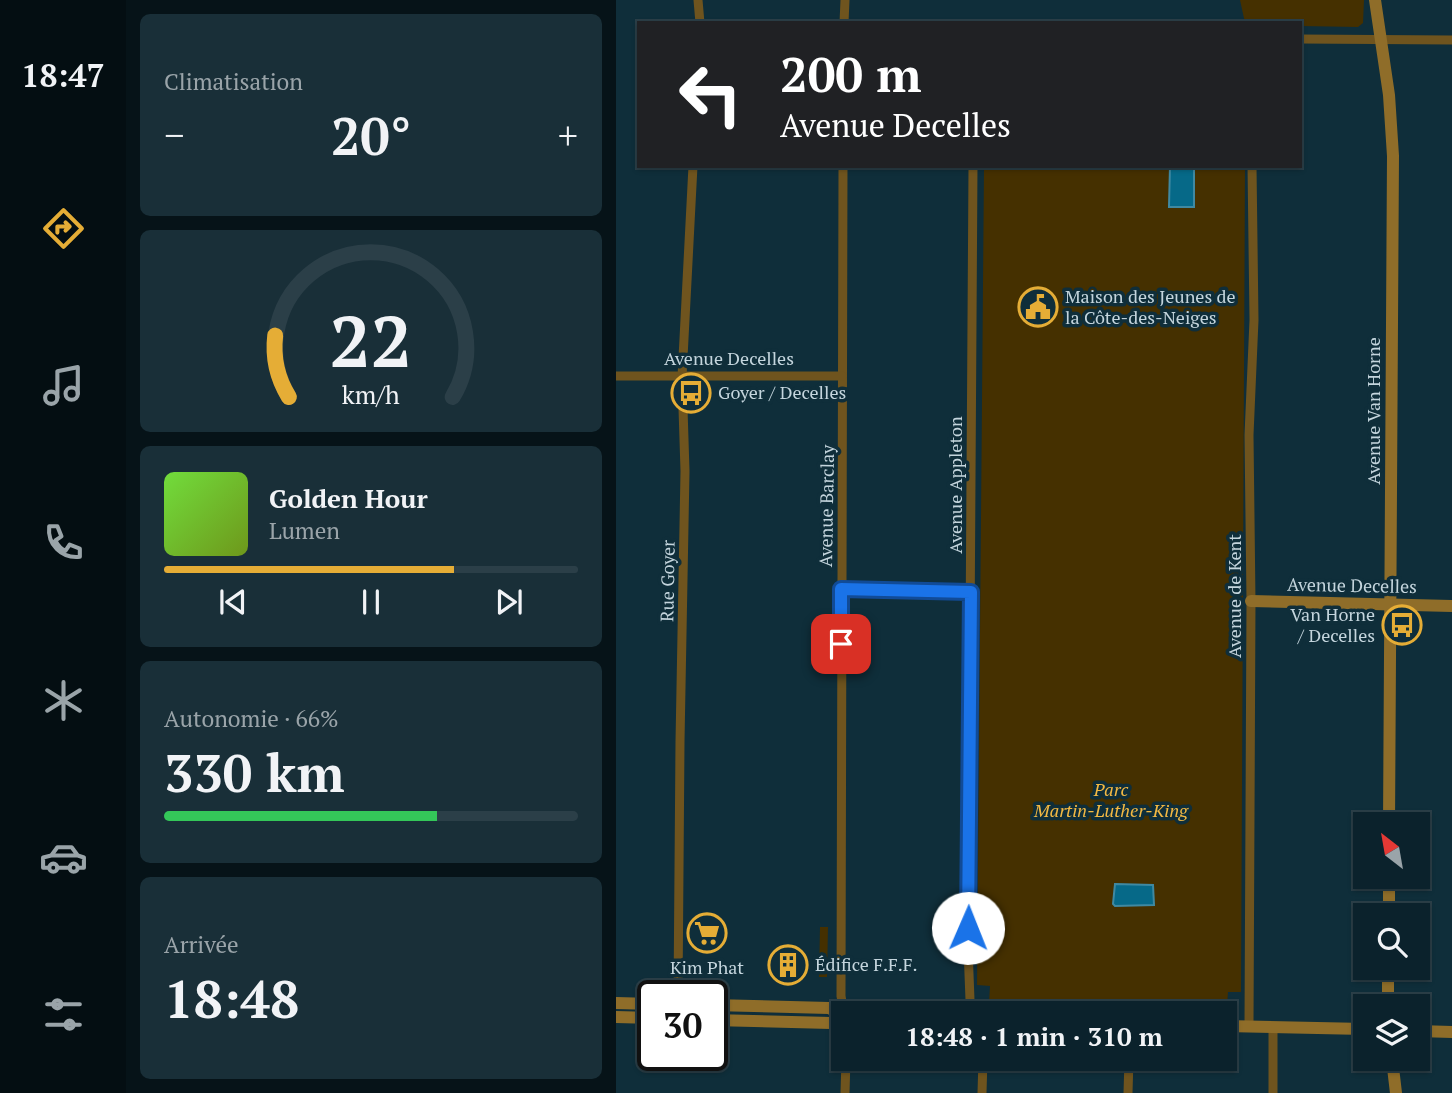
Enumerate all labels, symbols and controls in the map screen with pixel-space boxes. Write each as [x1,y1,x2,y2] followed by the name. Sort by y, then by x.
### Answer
[780,41,922,106] text: 200 m
[665,49,756,140] icon: left
[21,54,105,96] text: 18:47
[164,66,303,97] text: Climatisation
[331,101,411,170] text: 20°
[780,104,1011,146] text: Avenue Decelles
[164,110,184,160] text: −
[558,110,578,160] text: +
[39,204,88,253] icon: directions
[1065,284,1236,329] place label: Maison des Jeunes de la Côte-des-Neiges
[1017,286,1059,328] public building icon: Maison des Jeunes de la Côte-des-Neiges
[330,291,412,388] text: 22
[1361,337,1385,485] street label: Avenue Van Horne
[664,346,794,370] street label: Avenue Decelles
[39,361,88,410] icon: music
[670,372,712,414] bus stop icon: Goyer / Decelles
[342,377,400,410] text: km/h
[718,380,846,404] place label: Goyer / Decelles
[943,416,967,554] street label: Avenue Appleton
[813,444,839,567] street label: Avenue Barclay
[269,481,428,515] text: Golden Hour
[269,515,340,546] text: Lumen
[39,518,88,567] icon: phone
[1222,534,1246,658] street label: Avenue de Kent
[654,540,680,622] street label: Rue Goyer
[1287,572,1417,598] street label: Avenue Decelles
[214,583,252,621] icon: previous
[352,583,390,621] icon: pause
[490,583,528,621] icon: next
[1290,602,1375,647] place label: Van Horne / Decelles
[1381,604,1423,646] bus stop icon: Van Horne / Decelles
[811,614,871,674] pin
[822,625,860,663] icon: arrive
[39,676,88,725] icon: climate
[164,703,339,734] text: Autonomie · 66%
[164,738,345,807] text: 330 km
[1033,777,1189,822] park label: Parc Martin-Luther-King
[1353,812,1430,889] north arrow
[1353,812,1430,1071] map controls
[39,833,88,882] icon: car
[931,891,1005,965] position arrow
[1353,903,1430,980] button: search
[686,912,728,954] supermarket icon: Kim Phat
[164,929,239,960] text: Arrivée
[767,944,809,986] building icon: Édifice F.F.F.
[815,952,918,976] place label: Édifice F.F.F.
[670,955,744,979] place label: Kim Phat
[164,964,299,1033] text: 18:48
[637,980,728,1071] speed limit sign: 30
[39,990,88,1039] icon: filters
[1353,994,1430,1071] button: layers
[905,1019,1163,1053] text: 18:48 · 1 min · 310 m

